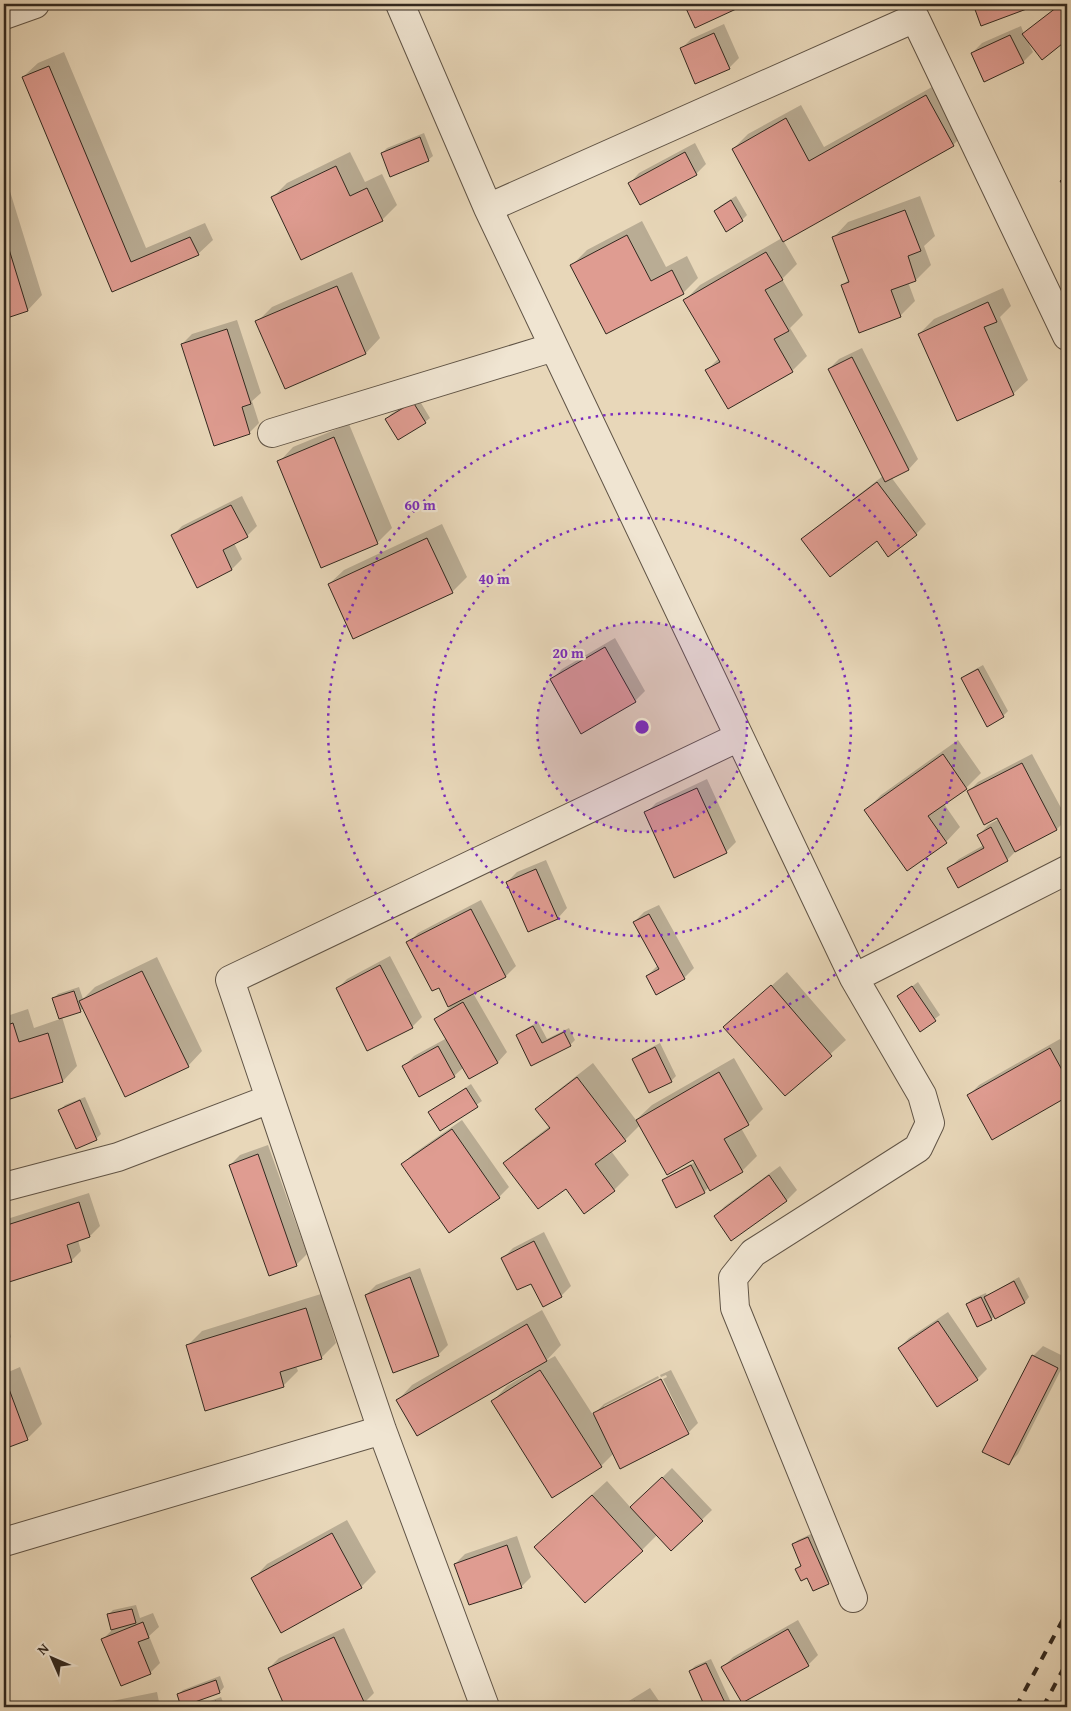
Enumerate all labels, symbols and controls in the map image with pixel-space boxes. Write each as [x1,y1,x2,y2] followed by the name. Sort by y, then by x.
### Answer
[404,494,436,515] text: 60 m
[478,568,510,589] text: 40 m
[552,642,584,663] text: 20 m
[633,718,651,736] centre of rings
[28,1634,78,1684] north arrow
[32,1638,54,1659] text: N

